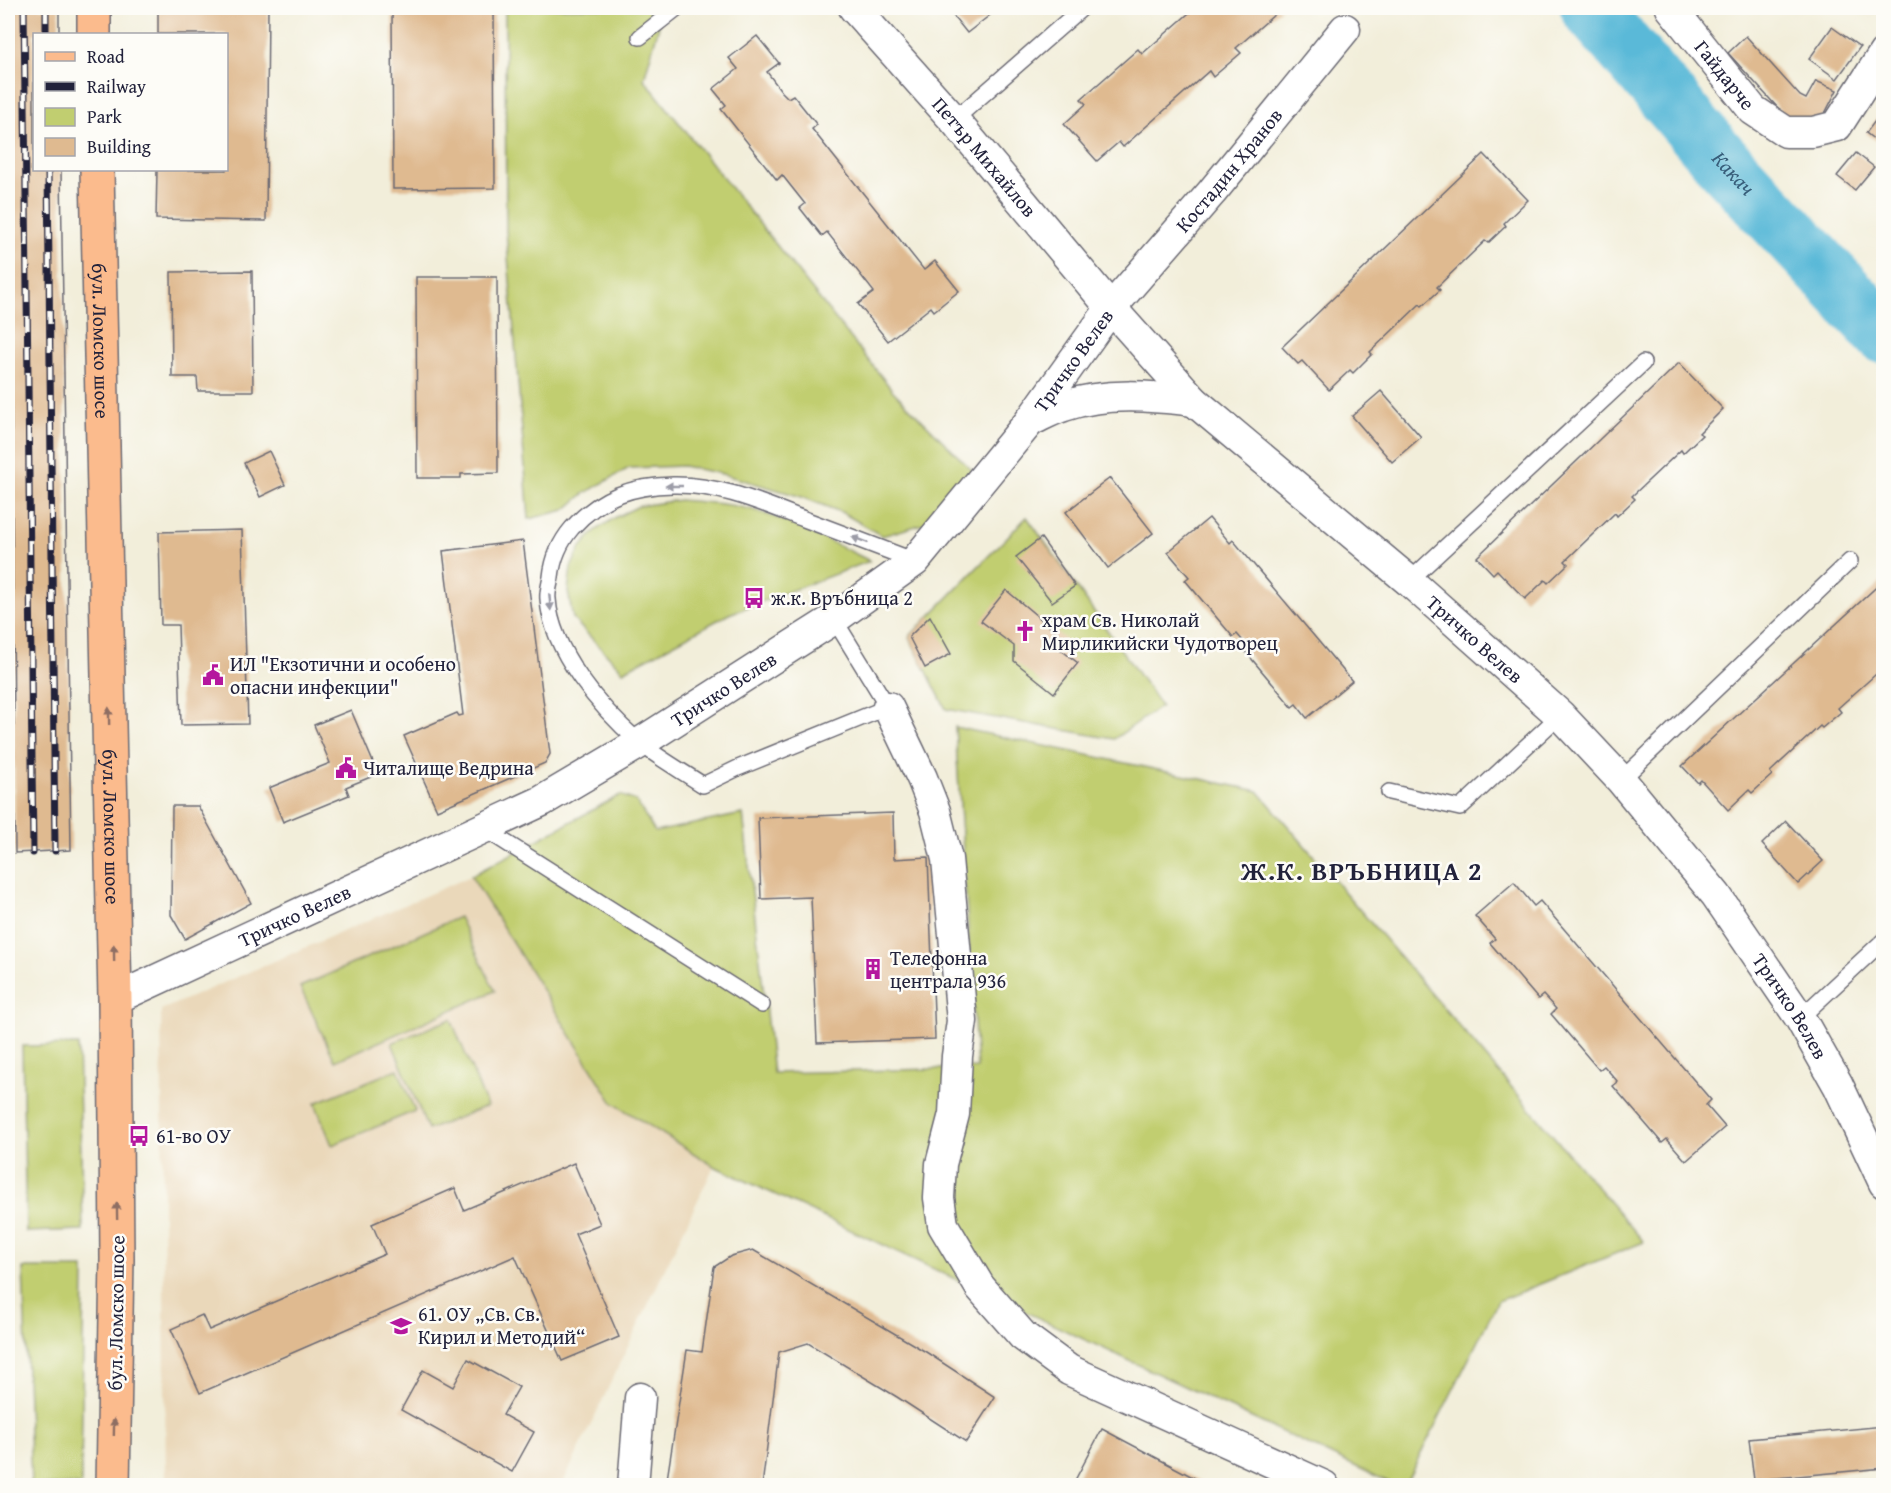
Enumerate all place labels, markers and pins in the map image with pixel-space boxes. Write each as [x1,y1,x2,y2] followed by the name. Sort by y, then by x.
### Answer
[771,583,913,612] place label: ж.к. Връбница 2
[742,586,766,610] bus stop icon: ж.к. Връбница 2
[1042,605,1278,657] place label: храм Св. Николай Мирликийски Чудотворец
[1013,619,1037,643] church icon: храм Св. Николай Мирликийски Чудотворец
[230,649,456,701] place label: ИЛ "Екзотични и особено опасни инфекции"
[201,663,225,687] public building icon: ИЛ "Екзотични и особено опасни инфекции"
[363,753,534,782] place label: Читалище Ведрина
[334,756,358,780] public building icon: Читалище Ведрина
[890,943,1006,995] place label: Телефонна централа 936
[861,957,885,981] building icon: Телефонна централа 936
[156,1121,232,1150] place label: 61-во ОУ
[127,1124,151,1148] bus stop icon: 61-во ОУ
[418,1299,585,1351] place label: 61. ОУ „Св. Св. Кирил и Методий“
[389,1314,413,1338] school or university icon: 61. ОУ „Св. Св. Кирил и Методий“

